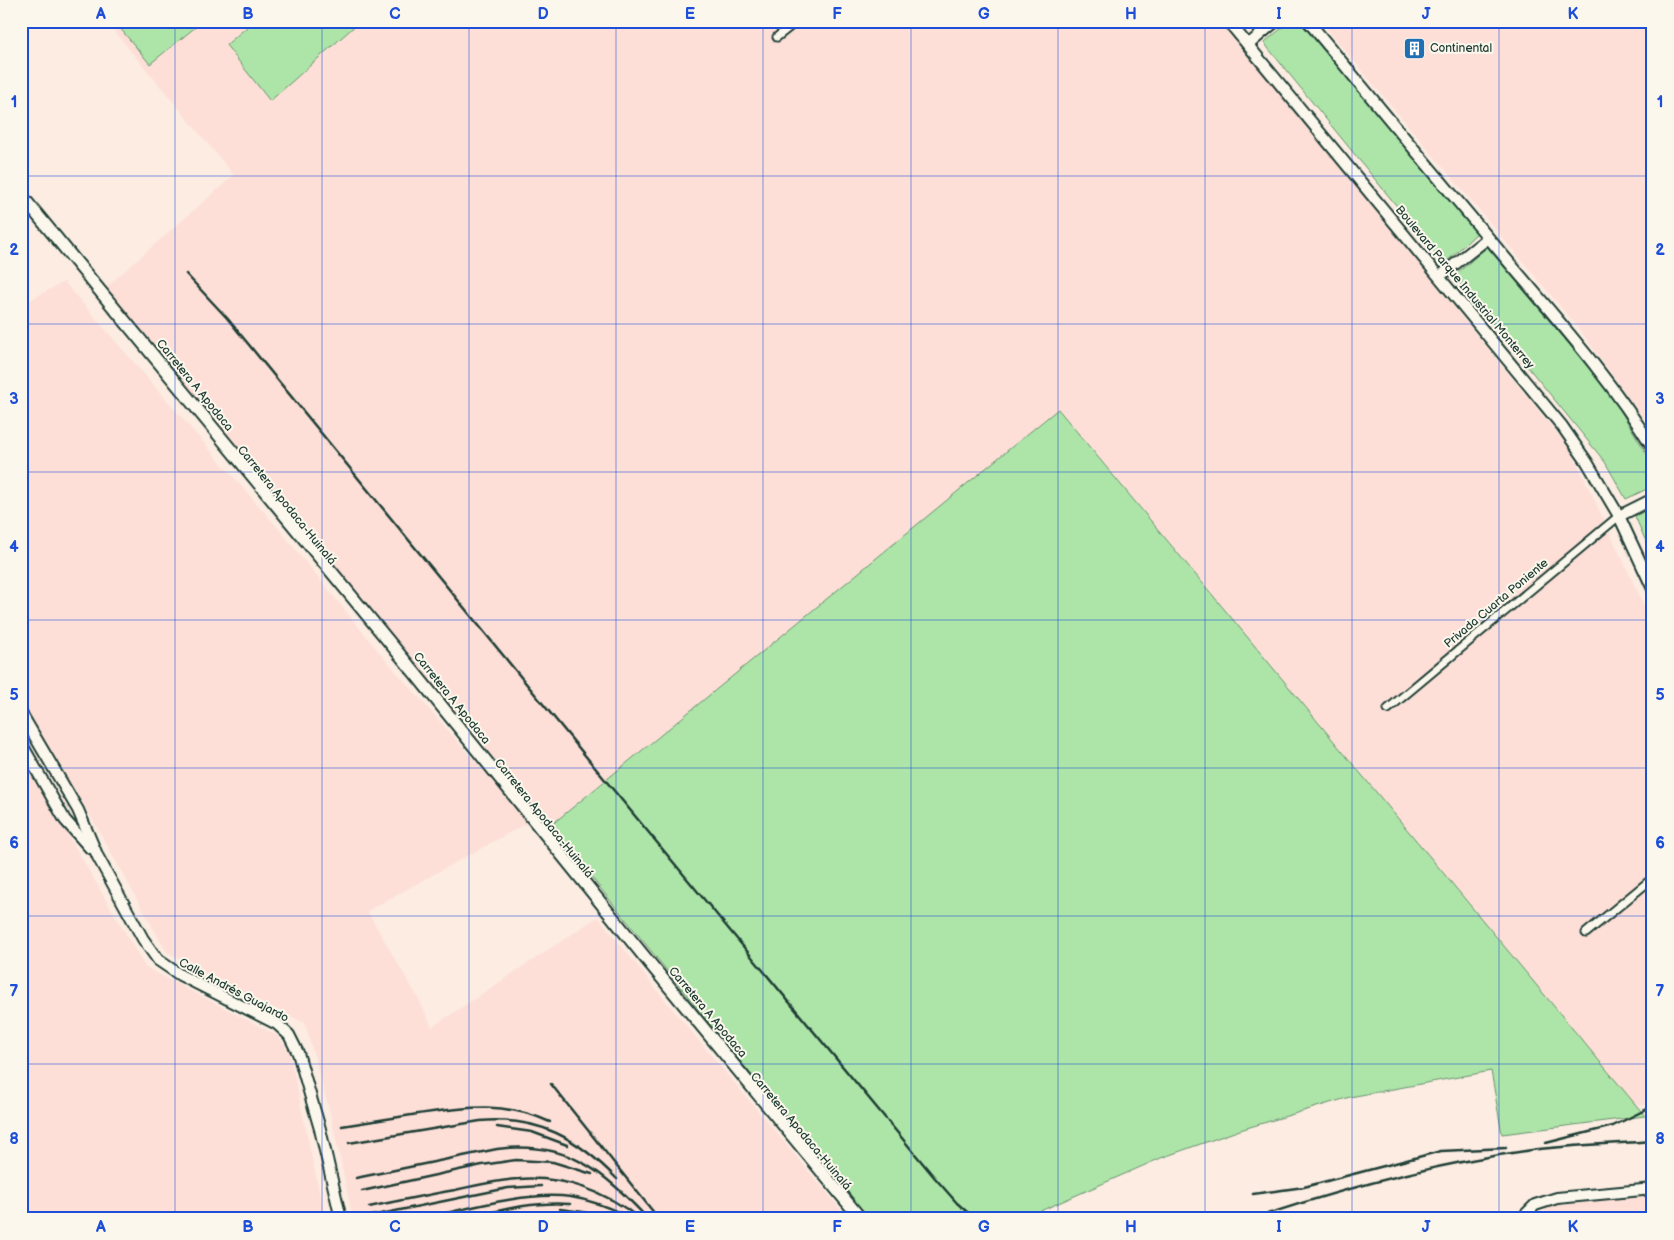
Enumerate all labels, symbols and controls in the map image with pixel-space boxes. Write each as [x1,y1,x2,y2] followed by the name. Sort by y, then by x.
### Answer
[95,5,106,24] text: A
[242,5,254,24] text: B
[389,5,401,24] text: C
[537,5,549,24] text: D
[685,5,695,24] text: E
[832,5,842,24] text: F
[978,5,990,24] text: G
[1125,5,1137,24] text: H
[1276,5,1282,24] text: I
[1422,5,1431,24] text: J
[1568,5,1579,24] text: K
[1402,36,1426,60] building icon: Continental
[1430,41,1492,56] place label: Continental
[11,93,17,112] text: 1
[1657,93,1663,112] text: 1
[1392,203,1538,372] street label: Boulevard Parque Industrial Monterrey
[9,241,19,260] text: 2
[1655,241,1665,260] text: 2
[153,336,236,434] street label: Carretera A Apodaca
[9,390,19,409] text: 3
[1655,390,1665,409] text: 3
[234,443,339,568] street label: Carretera Apodaca-Huinalá
[9,538,19,557] text: 4
[1655,538,1665,557] text: 4
[1441,555,1551,651] street label: Privada Cuarta Poniente
[410,649,493,747] street label: Carretera A Apodaca
[9,686,19,705] text: 5
[1655,686,1665,705] text: 5
[491,756,596,881] street label: Carretera Apodaca-Huinalá
[9,834,19,853] text: 6
[1655,834,1665,853] text: 6
[176,955,291,1026] street label: Calle Andrés Guajardo
[665,964,750,1061] street label: Carretera A Apodaca
[10,982,19,1001] text: 7
[1656,982,1665,1001] text: 7
[747,1069,854,1193] street label: Carretera Apodaca-Huinalá
[9,1130,19,1149] text: 8
[1655,1130,1665,1149] text: 8
[95,1218,106,1237] text: A
[242,1218,254,1237] text: B
[389,1218,401,1237] text: C
[537,1218,549,1237] text: D
[685,1218,695,1237] text: E
[832,1218,842,1237] text: F
[978,1218,990,1237] text: G
[1125,1218,1137,1237] text: H
[1276,1218,1282,1237] text: I
[1422,1218,1431,1237] text: J
[1568,1218,1579,1237] text: K

